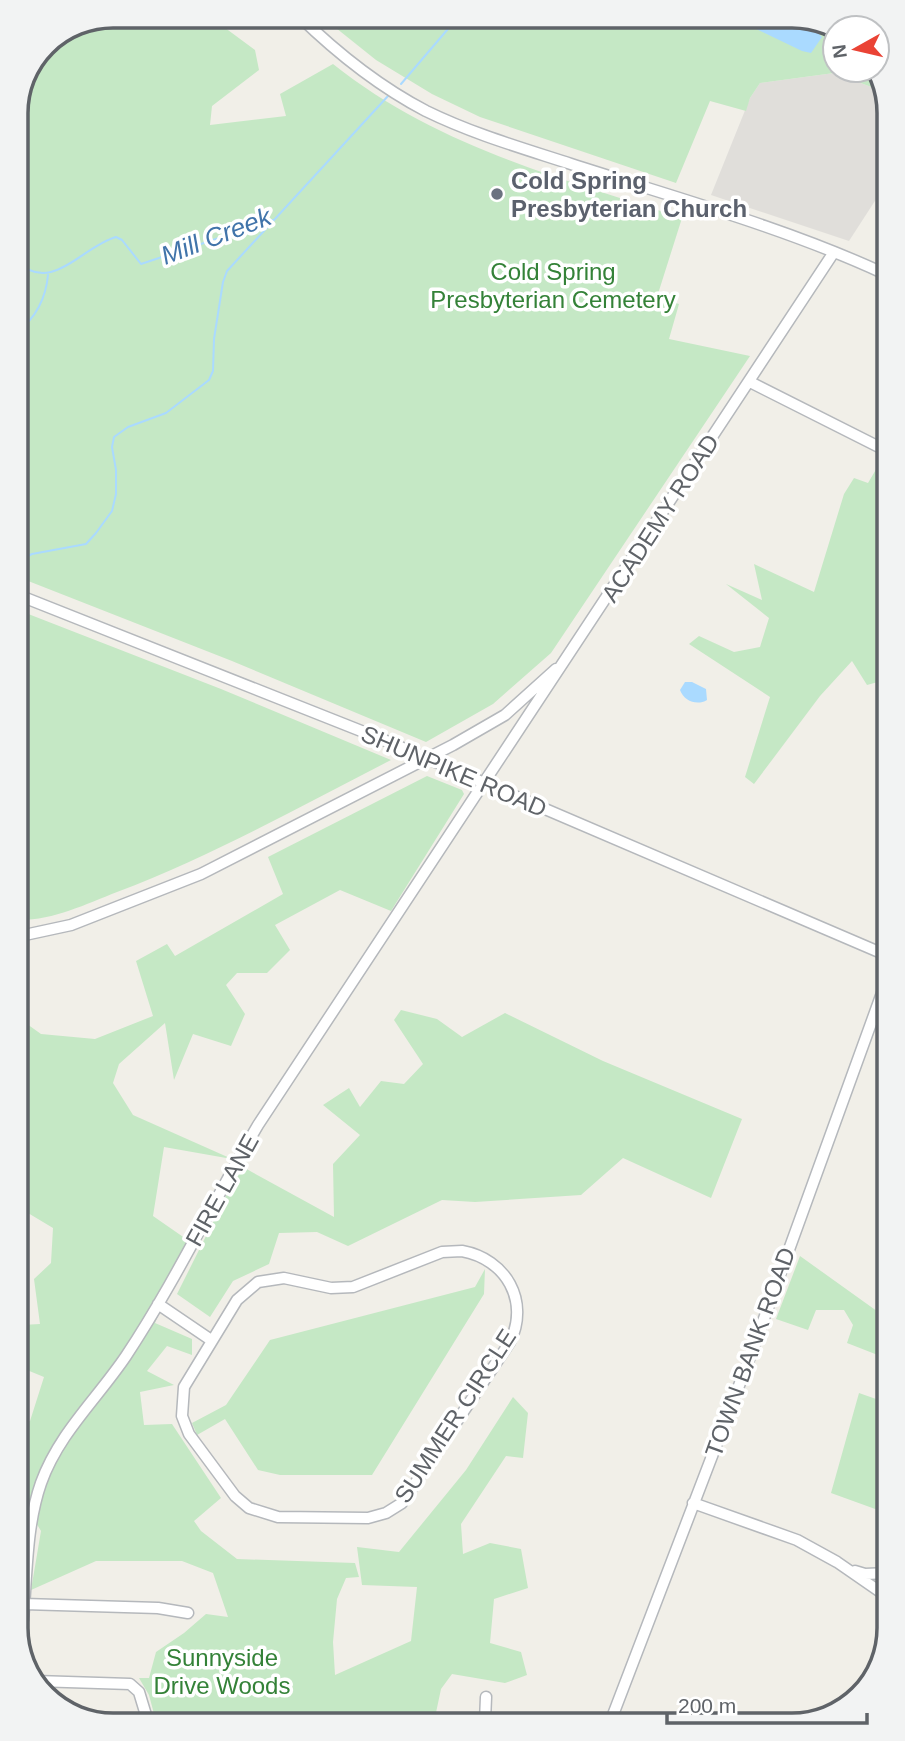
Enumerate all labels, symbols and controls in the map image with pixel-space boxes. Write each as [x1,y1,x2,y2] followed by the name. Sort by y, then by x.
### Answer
[821,14,891,84] north arrow
[828,43,851,60] text: N
[511,167,747,222] place label: Cold Spring Presbyterian Church
[489,186,505,202] marker: Cold Spring Presbyterian Church
[157,201,277,271] water label: Mill Creek
[430,258,676,313] park label: Cold Spring Presbyterian Cemetery
[596,429,724,607] street label: ACADEMY ROAD
[357,720,551,822] street label: SHUNPIKE ROAD
[180,1129,264,1251] street label: FIRE LANE
[700,1244,800,1460] street label: TOWN BANK ROAD
[389,1324,521,1508] street label: SUMMER CIRCLE
[154,1644,290,1699] park label: Sunnyside Drive Woods
[667,1682,866,1726] scale bar
[678,1694,736,1717] text: 200 m

